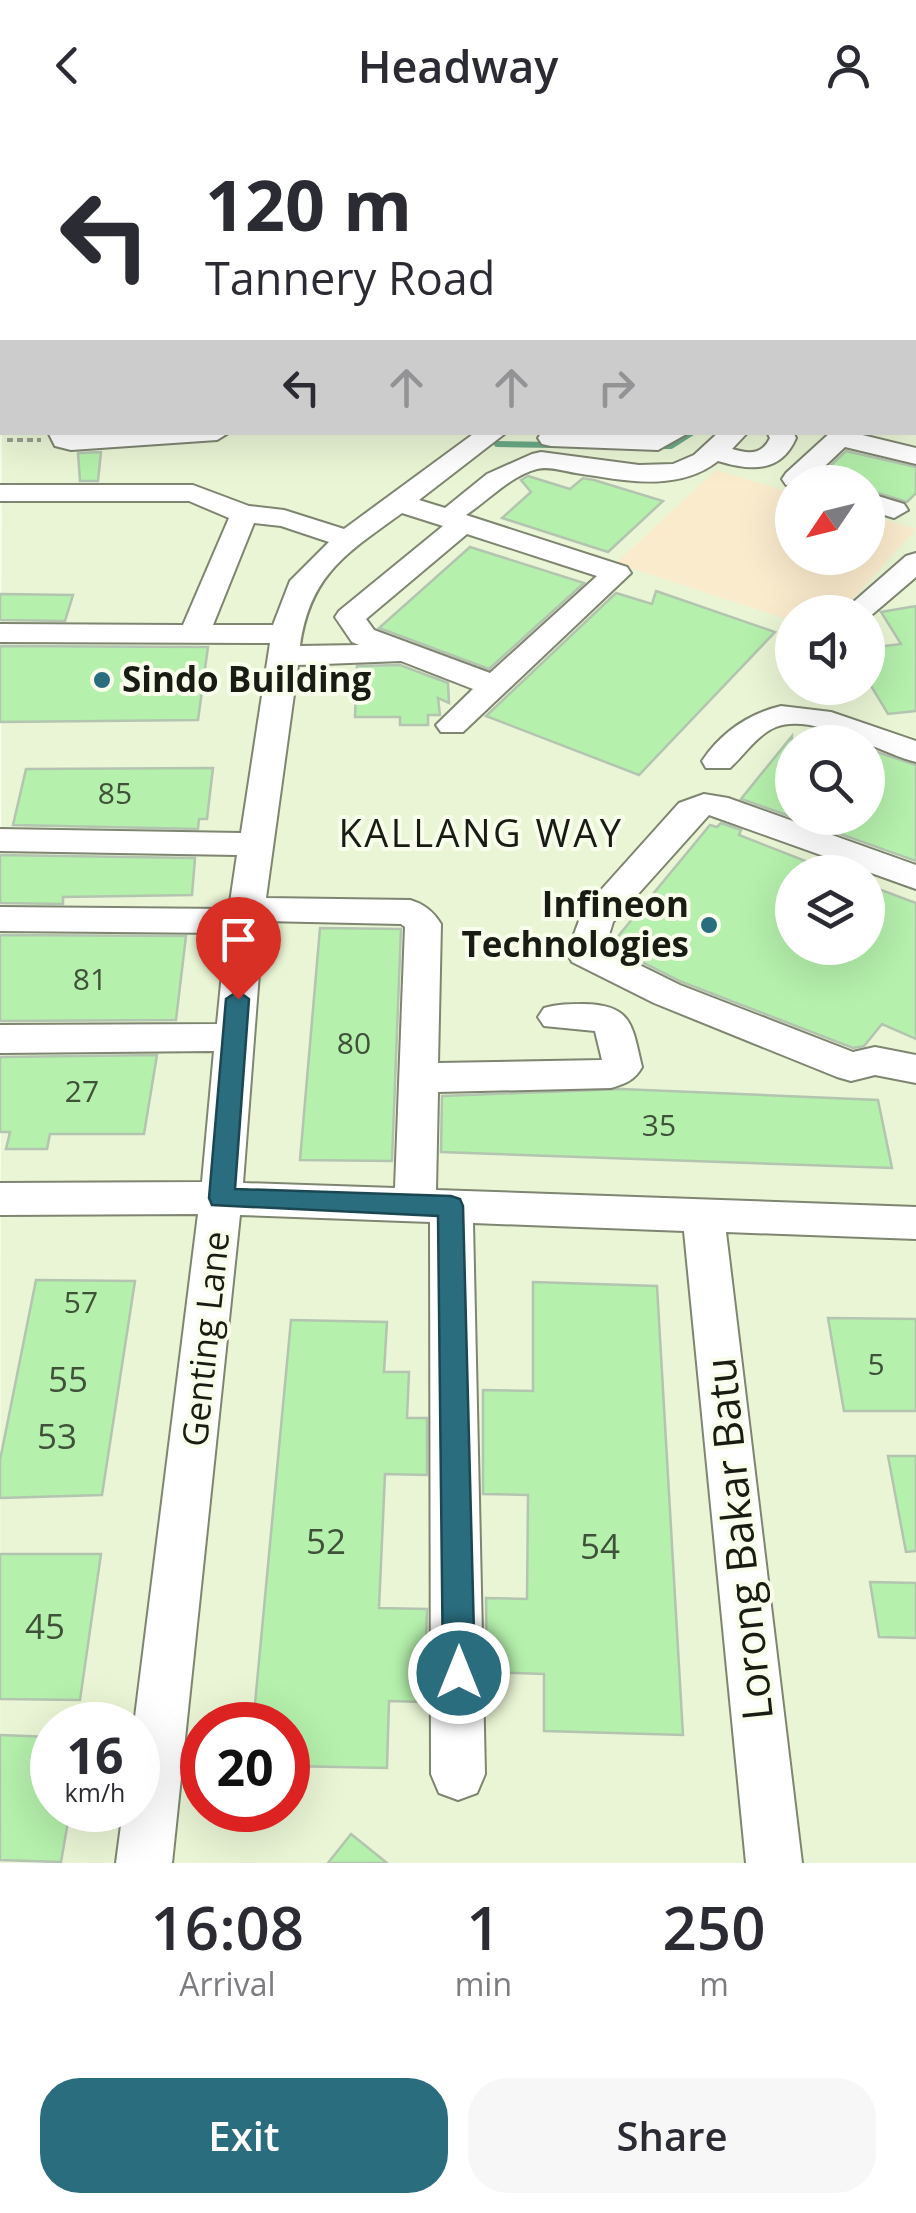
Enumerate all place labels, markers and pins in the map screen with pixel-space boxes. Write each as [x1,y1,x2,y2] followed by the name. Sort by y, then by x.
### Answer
[122,655,372,702] place label: Sindo Building
[91,669,113,691] marker: Sindo Building
[462,880,689,967] place label: Infineon Technologies
[196,897,281,1000] pin
[698,914,720,936] marker: Infineon Technologies

